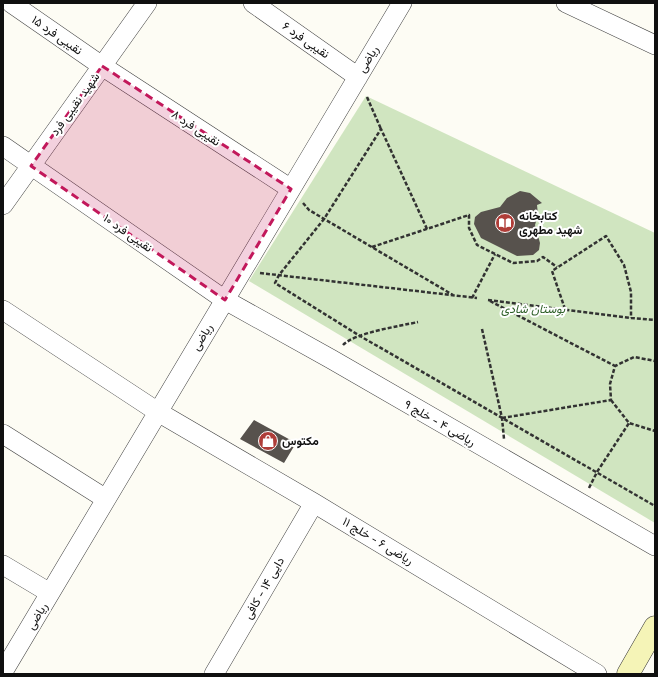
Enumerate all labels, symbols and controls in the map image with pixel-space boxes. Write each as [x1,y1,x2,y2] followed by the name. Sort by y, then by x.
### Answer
[27,12,86,60] street label: نقیبی فرد ۱۵
[278,18,333,64] street label: نقیبی فرد ۶
[354,43,384,76] street label: ریاضی
[47,69,105,140] street label: شهید نقیبی فرد
[167,106,224,151] street label: نقیبی فرد ۸
[519,208,583,240] place label: کتابخانه شهید مطهری
[99,210,156,257] street label: نقیبی فرد ۱۰
[494,212,516,234] library icon: کتابخانه شهید مطهری
[501,301,566,319] park label: بوستان شادی
[188,321,218,354] street label: ریاضی
[400,396,479,452] street label: ریاضی ۴ - خلج ۹
[257,430,279,452] shop icon: مکتوس
[282,433,319,451] place label: مکتوس
[338,513,416,570] street label: ریاضی ۶ - خلج ۱۱
[240,554,290,623] street label: دایی ۱۴ - کافی
[23,600,53,633] street label: ریاضی

